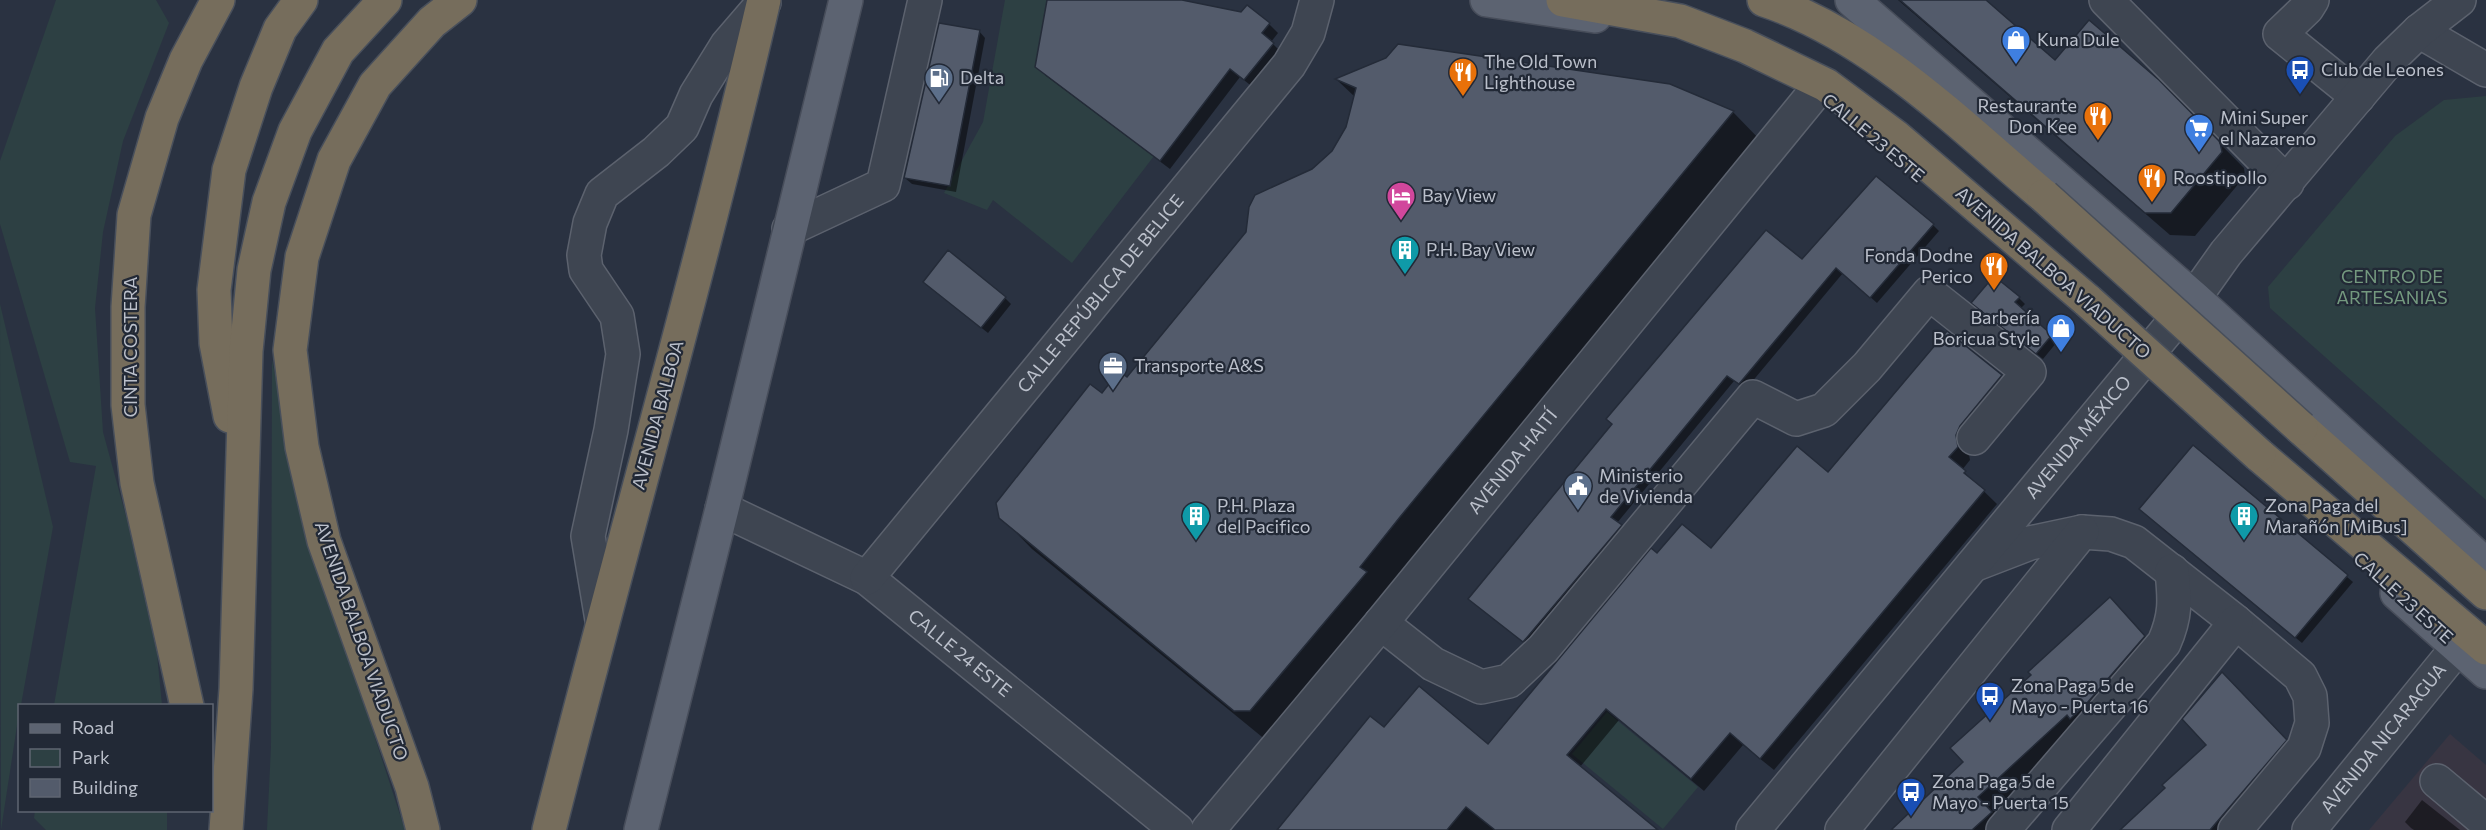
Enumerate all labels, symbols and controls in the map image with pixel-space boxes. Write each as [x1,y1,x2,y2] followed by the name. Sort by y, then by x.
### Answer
[2000,24,2032,66] shop icon: Kuna Dule
[2037,28,2119,50] place label: Kuna Dule
[1484,50,1597,93] place label: The Old Town Lighthouse
[2284,54,2316,96] bus stop icon: Club de Leones
[1447,56,1479,98] restaurant icon: The Old Town Lighthouse
[2321,58,2444,80] place label: Club de Leones
[923,62,955,104] fuel station icon: Delta
[960,66,1004,88] place label: Delta
[1818,88,1929,186] street label: CALLE 23 ESTE
[1978,94,2077,137] place label: Restaurante Don Kee
[2082,100,2114,142] restaurant icon: Restaurante Don Kee
[2220,106,2316,149] place label: Mini Super el Nazareno
[2183,112,2215,154] supermarket icon: Mini Super el Nazareno
[2136,162,2168,204] restaurant icon: Roostipollo
[2173,166,2267,188] place label: Roostipollo
[1385,180,1417,222] hotel icon: Bay View
[1952,181,2156,363] street label: AVENIDA BALBOA VIADUCTO
[1422,184,1496,206] place label: Bay View
[1012,190,1188,397] street label: CALLE REPÚBLICA DE BELICE
[1389,234,1421,276] building icon: P.H. Bay View
[1426,238,1535,260] place label: P.H. Bay View
[1865,244,1973,287] place label: Fonda Dodne Perico
[1978,250,2010,292] restaurant icon: Fonda Dodne Perico
[2337,265,2447,308] park label: CENTRO DE ARTESANIAS
[119,277,141,417] street label: CINTA COSTERA
[1933,306,2040,349] place label: Barbería Boricua Style
[2045,312,2077,354] shop icon: Barbería Boricua Style
[627,338,688,492] street label: AVENIDA BALBOA
[1097,350,1129,392] office icon: Transporte A&S
[1134,354,1264,376] place label: Transporte A&S
[2020,371,2135,503] street label: AVENIDA MÉXICO
[1463,404,1562,518] street label: AVENIDA HAITÍ
[1599,464,1693,507] place label: Ministerio de Vivienda
[1562,470,1594,512] public building icon: Ministerio de Vivienda
[1217,494,1311,537] place label: P.H. Plaza del Pacifico
[2265,494,2408,537] place label: Zona Paga del Marañón [MiBus]
[1180,500,1212,542] building icon: P.H. Plaza del Pacifico
[2228,500,2260,542] building icon: Zona Paga del Marañón [MiBus]
[311,518,413,763] street label: AVENIDA BALBOA VIADUCTO
[2349,547,2458,648] street label: CALLE 23 ESTE
[904,604,1016,701] street label: CALLE 24 ESTE
[2315,658,2450,817] street label: AVENIDA NICARAGUA
[2011,674,2148,717] place label: Zona Paga 5 de Mayo - Puerta 16
[1974,680,2006,722] bus stop icon: Zona Paga 5 de Mayo - Puerta 16
[18,704,213,812] legend
[72,716,114,738] text: Road
[72,746,110,768] text: Park
[1932,770,2069,813] place label: Zona Paga 5 de Mayo - Puerta 15
[72,776,138,798] text: Building
[1895,776,1927,818] bus stop icon: Zona Paga 5 de Mayo - Puerta 15

